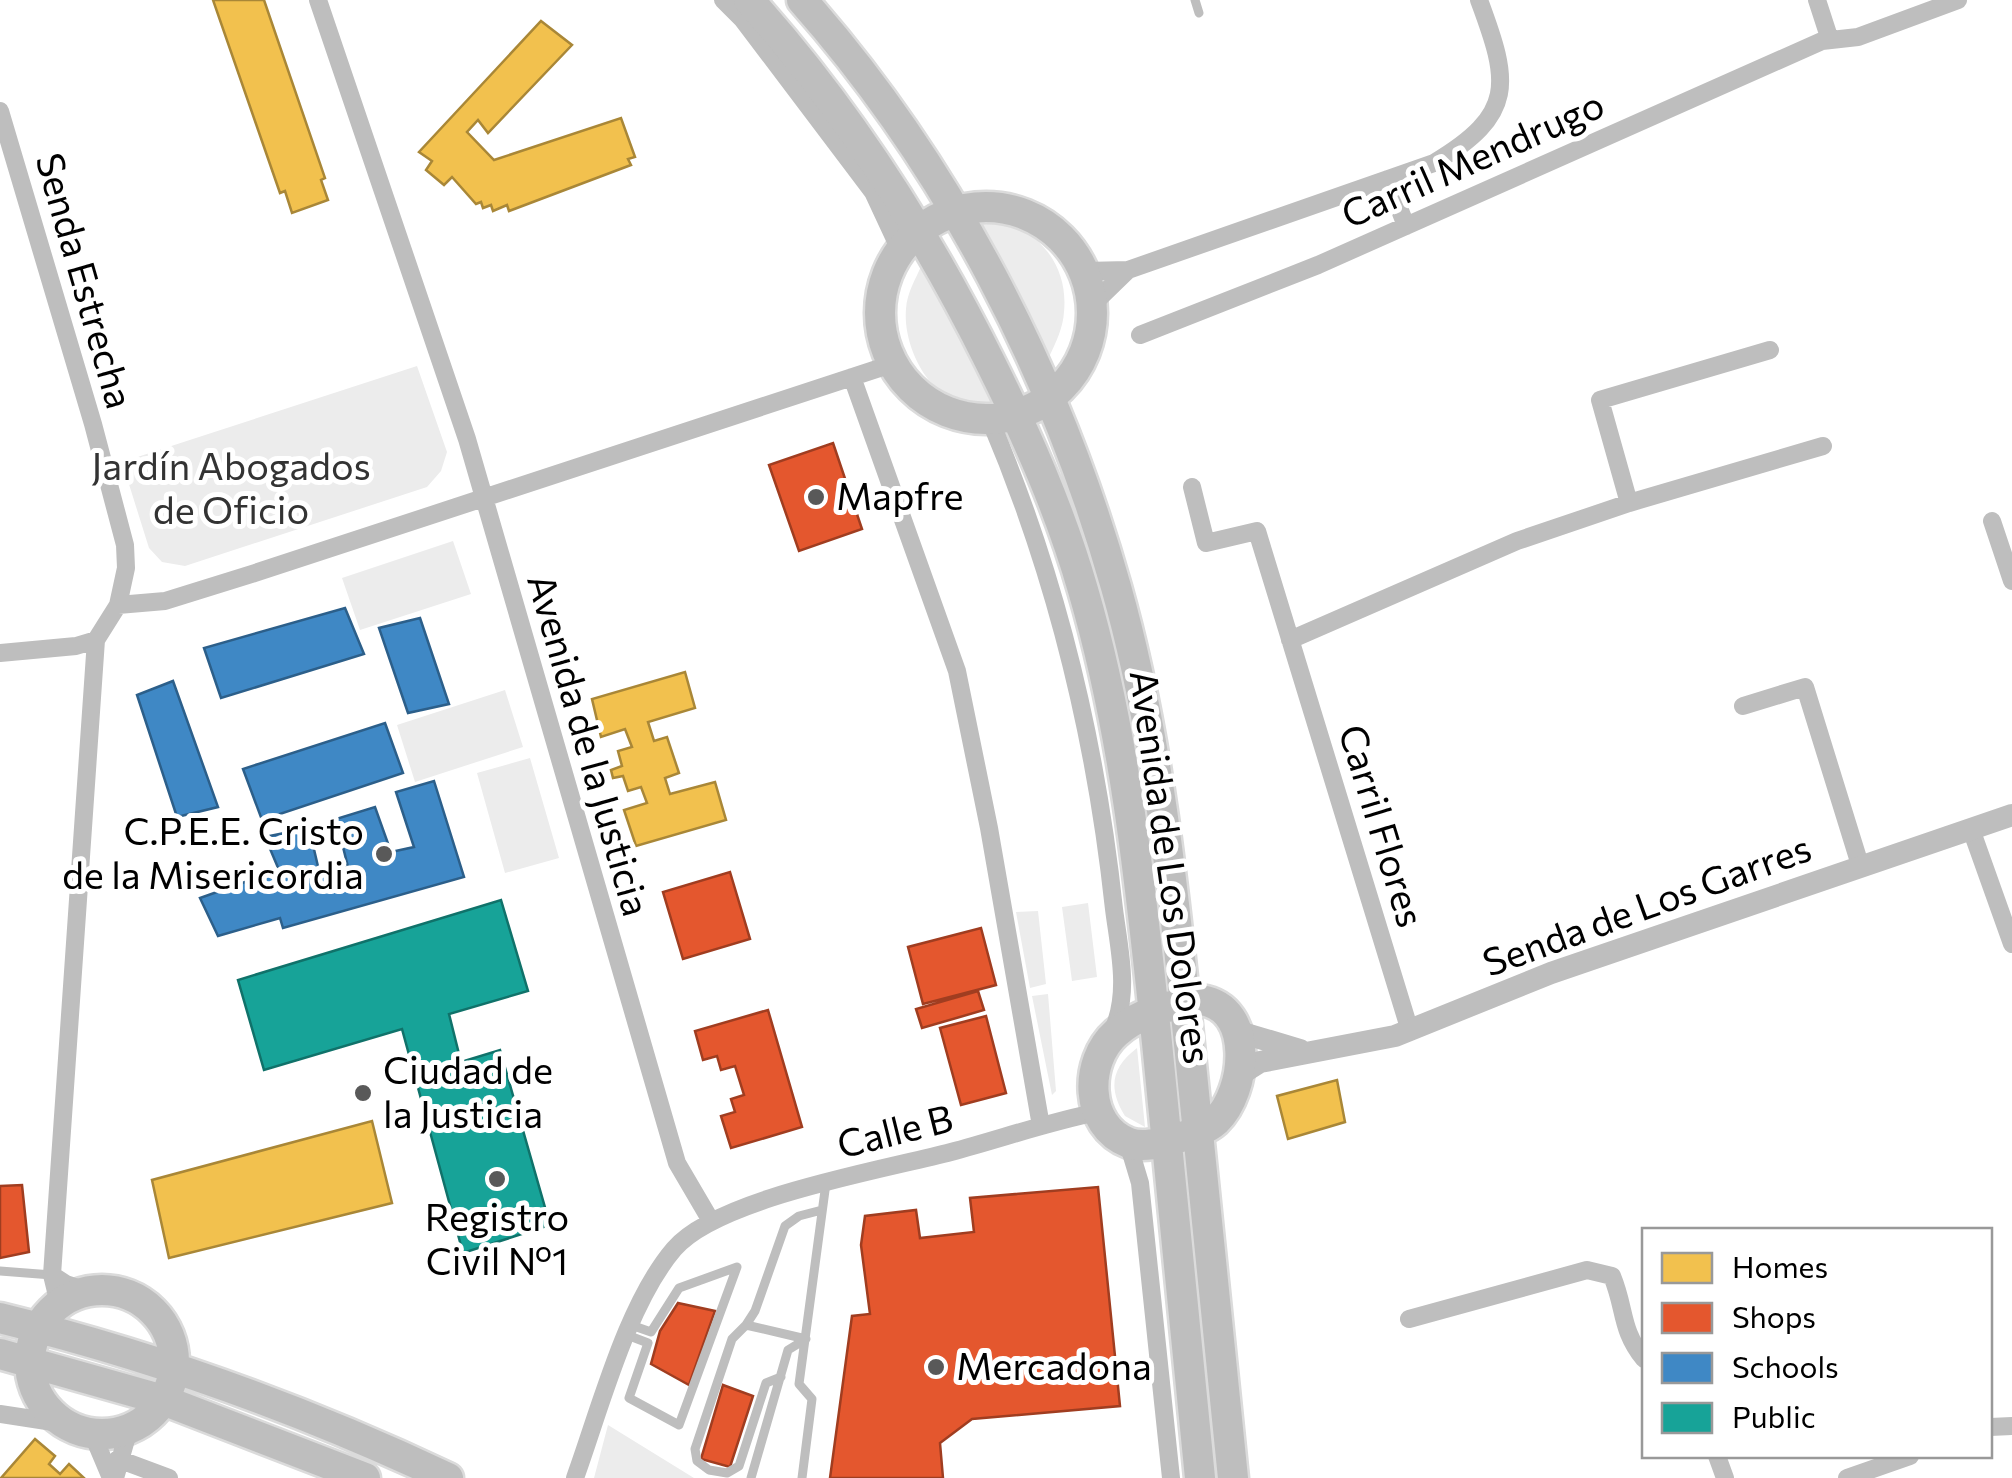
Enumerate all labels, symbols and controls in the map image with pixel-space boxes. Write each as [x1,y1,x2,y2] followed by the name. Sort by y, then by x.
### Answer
[1333,79,1611,237] street label: Carril Mendrugo
[28,147,145,413] street label: Senda Estrecha
[91,441,371,532] park label: Jardín Abogados de Oficio
[836,471,964,518] place label: Mapfre
[805,486,827,508] marker: Mapfre
[519,568,662,921] street label: Avenida de la Justicia
[1122,667,1223,1067] street label: Avenida de Los Dolores
[1330,718,1436,932] street label: Carril Flores
[62,806,364,897] place label: C.P.E.E. Cristo de la Misericordia
[1476,822,1817,985] street label: Senda de Los Garres
[373,843,395,865] marker: C.P.E.E. Cristo de la Misericordia
[383,1045,553,1136] place label: Ciudad de la Justicia
[352,1082,374,1104] marker: Ciudad de la Justicia
[832,1093,957,1167] street label: Calle B
[486,1168,508,1190] marker: Registro Civil Nº1
[425,1192,569,1283] place label: Registro Civil Nº1
[1642,1228,1992,1458] legend
[1732,1247,1828,1284] text: Homes
[1732,1297,1816,1334] text: Shops
[956,1341,1152,1388] place label: Mercadona
[1732,1347,1839,1384] text: Schools
[925,1356,947,1378] marker: Mercadona
[1732,1397,1816,1434] text: Public

